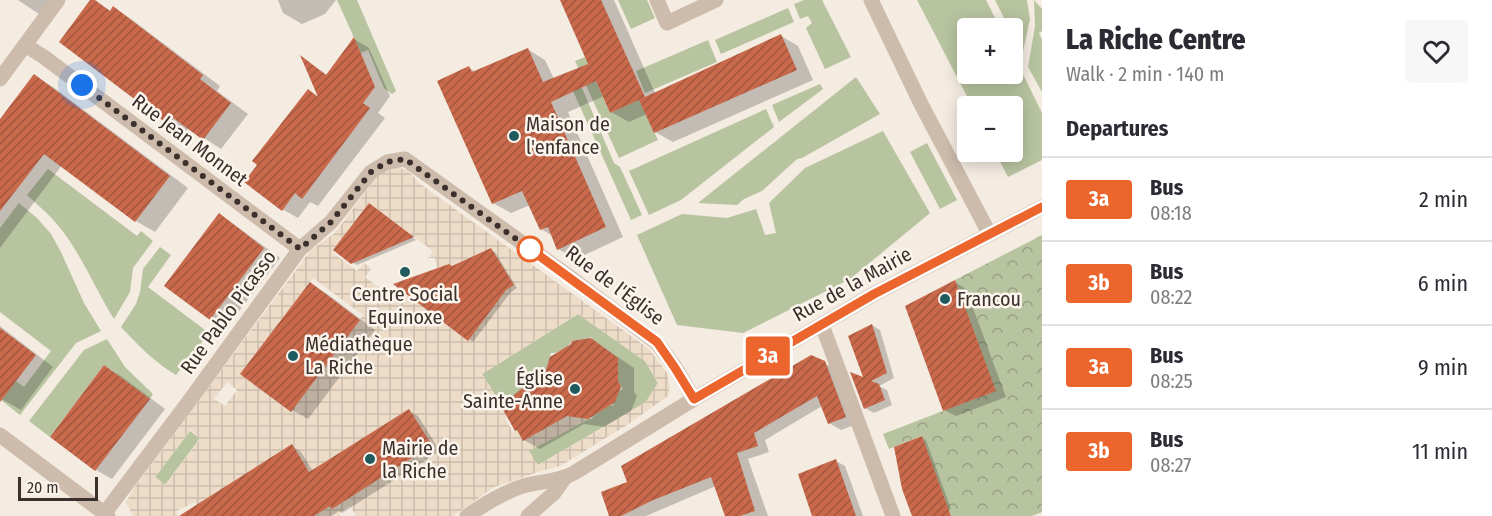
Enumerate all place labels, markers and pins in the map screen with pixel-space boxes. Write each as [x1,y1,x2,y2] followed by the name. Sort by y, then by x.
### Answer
[526,112,610,159] place label: Maison de l'enfance
[507,129,521,143] marker: Maison de l'enfance
[517,236,543,262] unlabelled marker
[398,265,412,279] marker: Centre Social Equinoxe
[352,282,458,329] place label: Centre Social Equinoxe
[957,287,1021,311] place label: Francou
[938,292,952,306] marker: Francou
[305,332,413,379] place label: Médiathèque La Riche
[286,349,300,363] marker: Médiathèque La Riche
[463,366,563,413] place label: Église Sainte-Anne
[568,382,582,396] marker: Église Sainte-Anne
[382,436,458,483] place label: Mairie de la Riche
[363,452,377,466] marker: Mairie de la Riche

